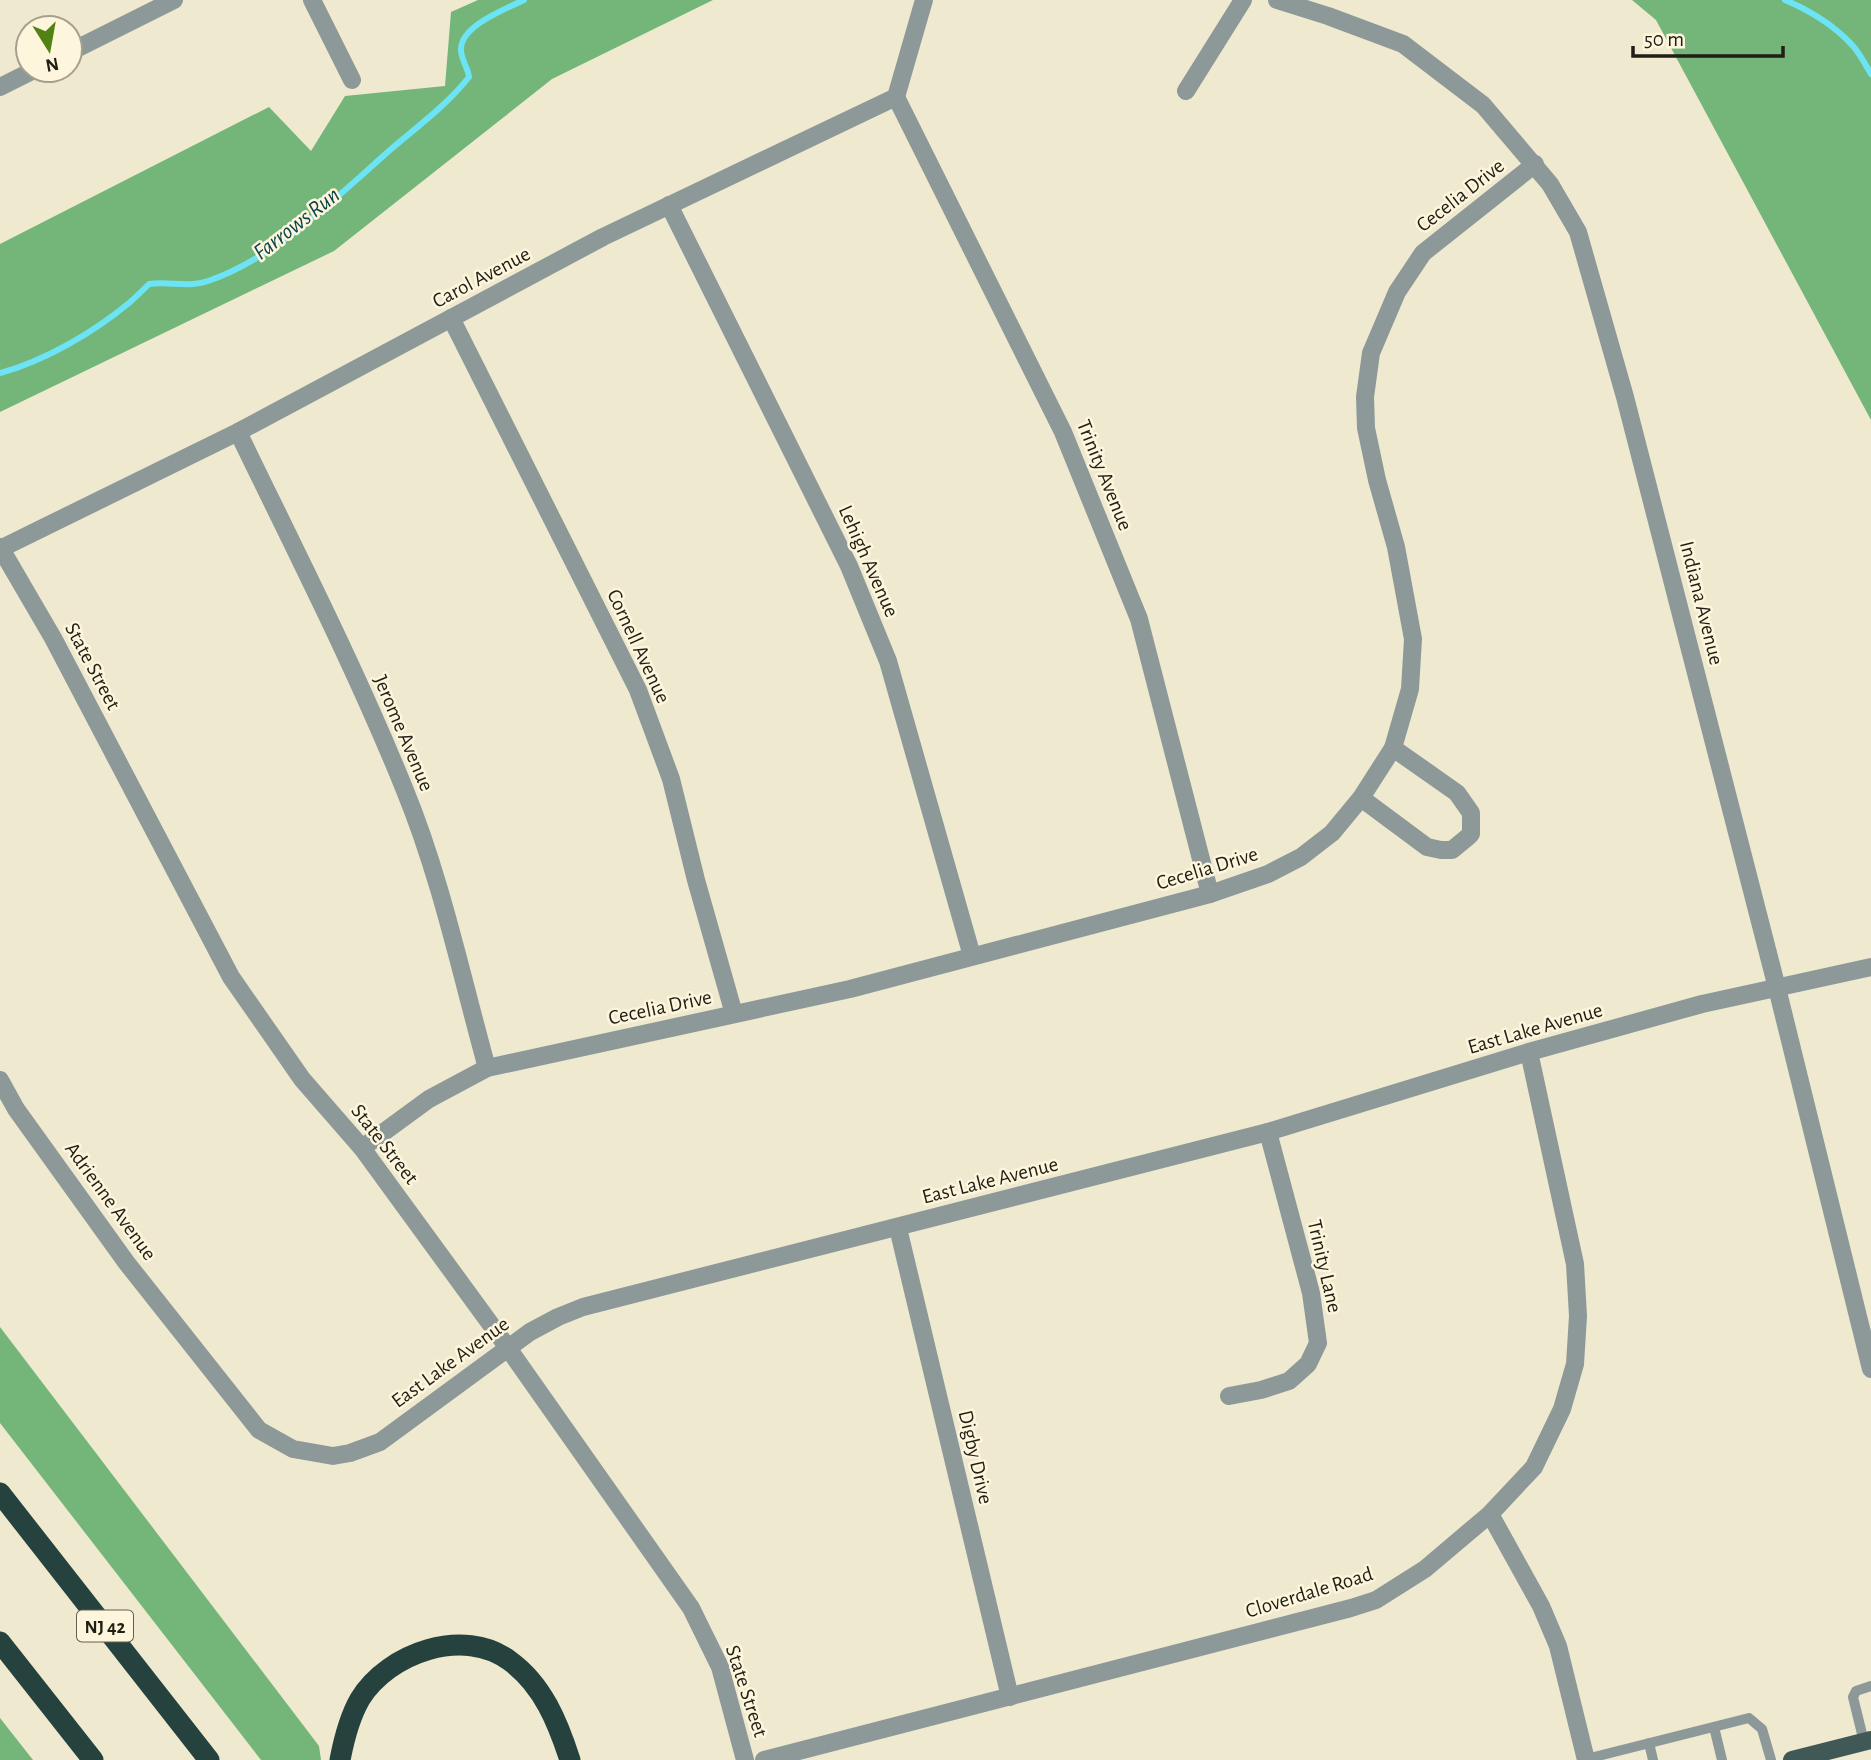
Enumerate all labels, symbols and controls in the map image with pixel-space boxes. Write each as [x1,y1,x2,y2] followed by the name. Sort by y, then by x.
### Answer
[14,14,84,84] north arrow
[1633,14,1784,58] scale bar
[1644,29,1684,50] text: 50 m
[44,54,60,75] text: N
[1412,155,1508,236] street label: Cecelia Drive
[249,184,344,265] water label: Farrows Run
[429,243,534,312] street label: Carol Avenue
[1073,417,1136,533] street label: Trinity Avenue
[835,502,903,620] street label: Lehigh Avenue
[1676,539,1727,667] street label: Indiana Avenue
[603,586,674,706] street label: Cornell Avenue
[61,619,124,713] street label: State Street
[370,672,437,794] street label: Jerome Avenue
[1154,843,1260,894] street label: Cecelia Drive
[607,986,714,1029] street label: Cecelia Drive
[1465,999,1605,1058] street label: East Lake Avenue
[347,1100,422,1189] street label: State Street
[61,1138,160,1264] street label: Adrienne Avenue
[920,1153,1060,1208] street label: East Lake Avenue
[1304,1218,1345,1315] street label: Trinity Lane
[388,1313,513,1412] street label: East Lake Avenue
[955,1408,996,1506] street label: Digby Drive
[1243,1563,1375,1622] street label: Cloverdale Road
[77,1610,133,1642] road number: NJ 42
[722,1643,771,1740] street label: State Street

